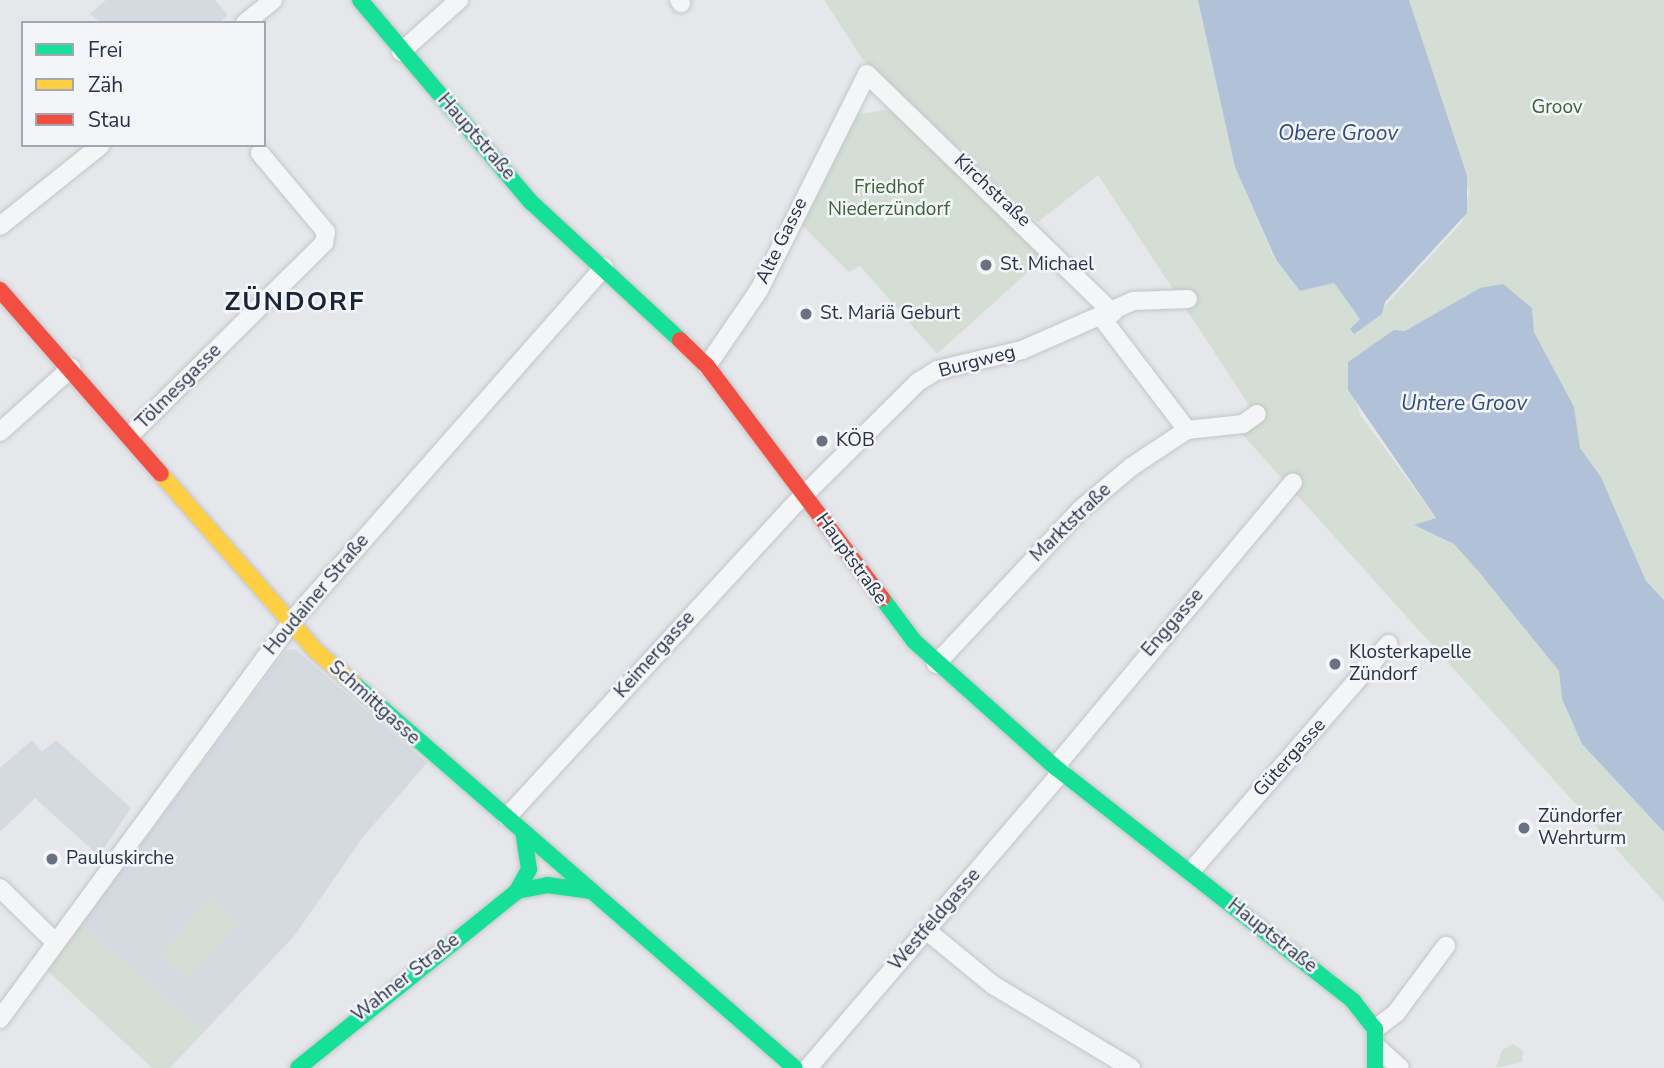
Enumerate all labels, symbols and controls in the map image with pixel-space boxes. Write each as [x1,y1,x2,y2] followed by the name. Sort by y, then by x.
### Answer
[21,21,266,147] legend
[88,36,123,64] text: Frei
[88,71,123,99] text: Zäh
[432,89,520,185] street label: Hauptstraße
[1531,97,1583,119] park label: Groov
[88,106,131,134] text: Stau
[1278,120,1398,146] water label: Obere Groov
[949,150,1035,232] street label: Kirchstraße
[828,177,950,221] park label: Friedhof Niederzündorf
[751,194,813,288] street label: Alte Gasse
[1000,254,1094,276] place label: St. Michael
[978,257,994,273] marker: St. Michael
[225,286,365,318] district label: ZÜNDORF
[820,303,960,325] place label: St. Mariä Geburt
[798,306,814,322] marker: St. Mariä Geburt
[132,340,226,434] street label: Tölmesgasse
[936,341,1018,383] street label: Burgweg
[1401,390,1527,416] water label: Untere Groov
[836,430,875,452] place label: KÖB
[814,433,830,449] marker: KÖB
[1026,479,1116,567] street label: Marktstraße
[810,509,892,609] street label: Hauptstraße
[260,530,374,660] street label: Houdainer Straße
[1137,584,1209,662] street label: Enggasse
[610,607,700,703] street label: Keimergasse
[1349,642,1471,686] place label: Klosterkapelle Zündorf
[324,656,424,750] street label: Schmittgasse
[1327,656,1343,672] marker: Klosterkapelle Zündorf
[1249,714,1331,802] street label: Gütergasse
[1538,806,1626,850] place label: Zündorfer Wehrturm
[1516,820,1532,836] marker: Zündorfer Wehrturm
[66,848,174,870] place label: Pauluskirche
[44,851,60,867] marker: Pauluskirche
[884,864,986,976] street label: Westfeldgasse
[1223,894,1321,978] street label: Hauptstraße
[348,929,464,1027] street label: Wahner Straße

